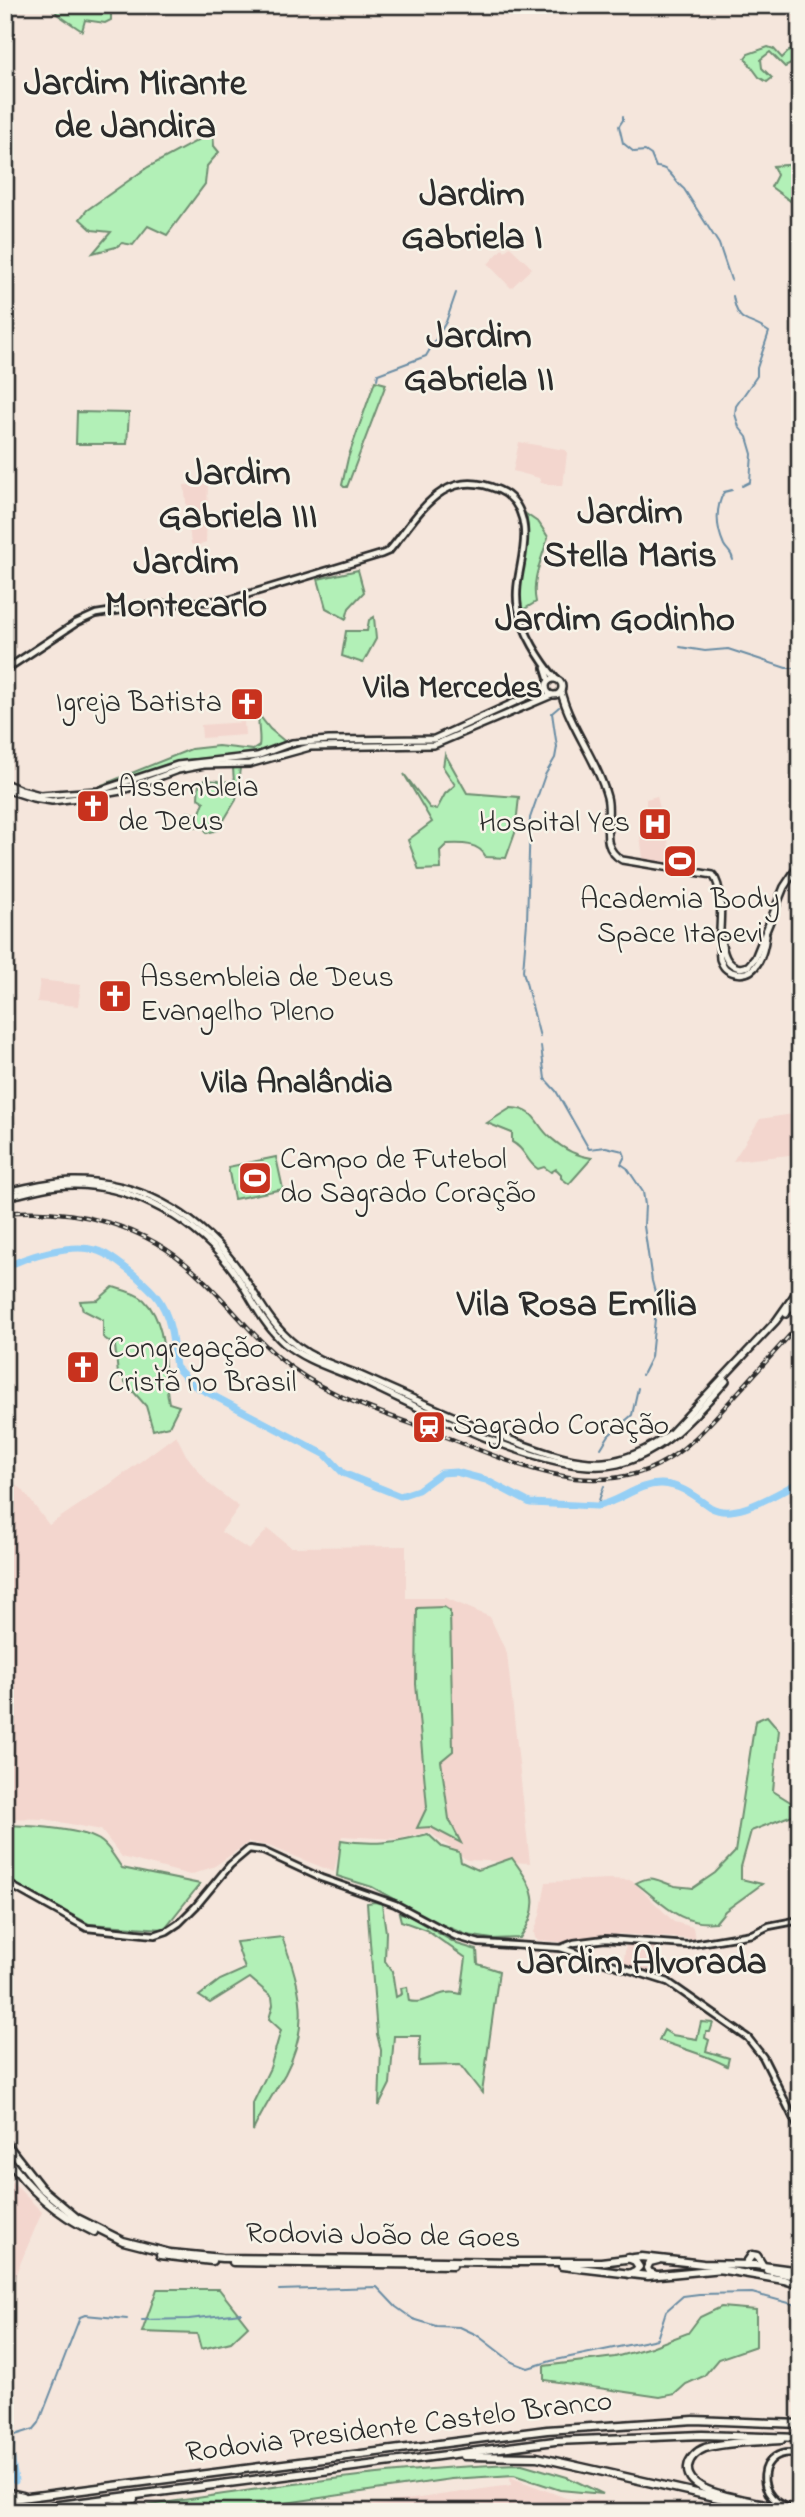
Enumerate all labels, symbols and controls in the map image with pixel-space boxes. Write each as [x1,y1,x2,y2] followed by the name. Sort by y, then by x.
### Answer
[24,58,248,155] district label: Jardim Mirante de Jandira
[401,169,543,266] district label: Jardim Gabriela I
[404,311,554,408] district label: Jardim Gabriela II
[159,448,317,545] district label: Jardim Gabriela III
[543,487,717,584] district label: Jardim Stella Maris
[105,537,267,634] district label: Jardim Montecarlo
[495,594,735,648] district label: Jardim Godinho
[362,665,543,713] district label: Vila Mercedes
[56,682,222,726] place label: Igreja Batista
[228,685,266,723] church icon: Igreja Batista
[118,767,259,845] place label: Assembleia de Deus
[74,787,112,825] church icon: Assembleia de Deus
[479,802,630,846] place label: Hospital Yes
[636,805,674,843] hospital icon: Hospital Yes
[661,842,699,880] sports icon: Academia Body Space Itapevi
[580,879,780,957] place label: Academia Body Space Itapevi
[140,957,394,1035] place label: Assembleia de Deus Evangelho Pleno
[96,977,134,1015] church icon: Assembleia de Deus Evangelho Pleno
[200,1060,393,1108] district label: Vila Analândia
[280,1139,536,1217] place label: Campo de Futebol do Sagrado Coração
[236,1159,274,1197] sports icon: Campo de Futebol do Sagrado Coração
[456,1279,697,1333] district label: Vila Rosa Emília
[108,1328,297,1406] place label: Congregação Cristã no Brasil
[64,1348,102,1386] church icon: Congregação Cristã no Brasil
[453,1405,669,1449] place label: Sagrado Coração
[410,1408,448,1446] station icon: Sagrado Coração
[517,1937,767,1991] district label: Jardim Alvorada
[245,2213,521,2261] street label: Rodovia João de Goes
[183,2380,615,2476] street label: Rodovia Presidente Castelo Branco

